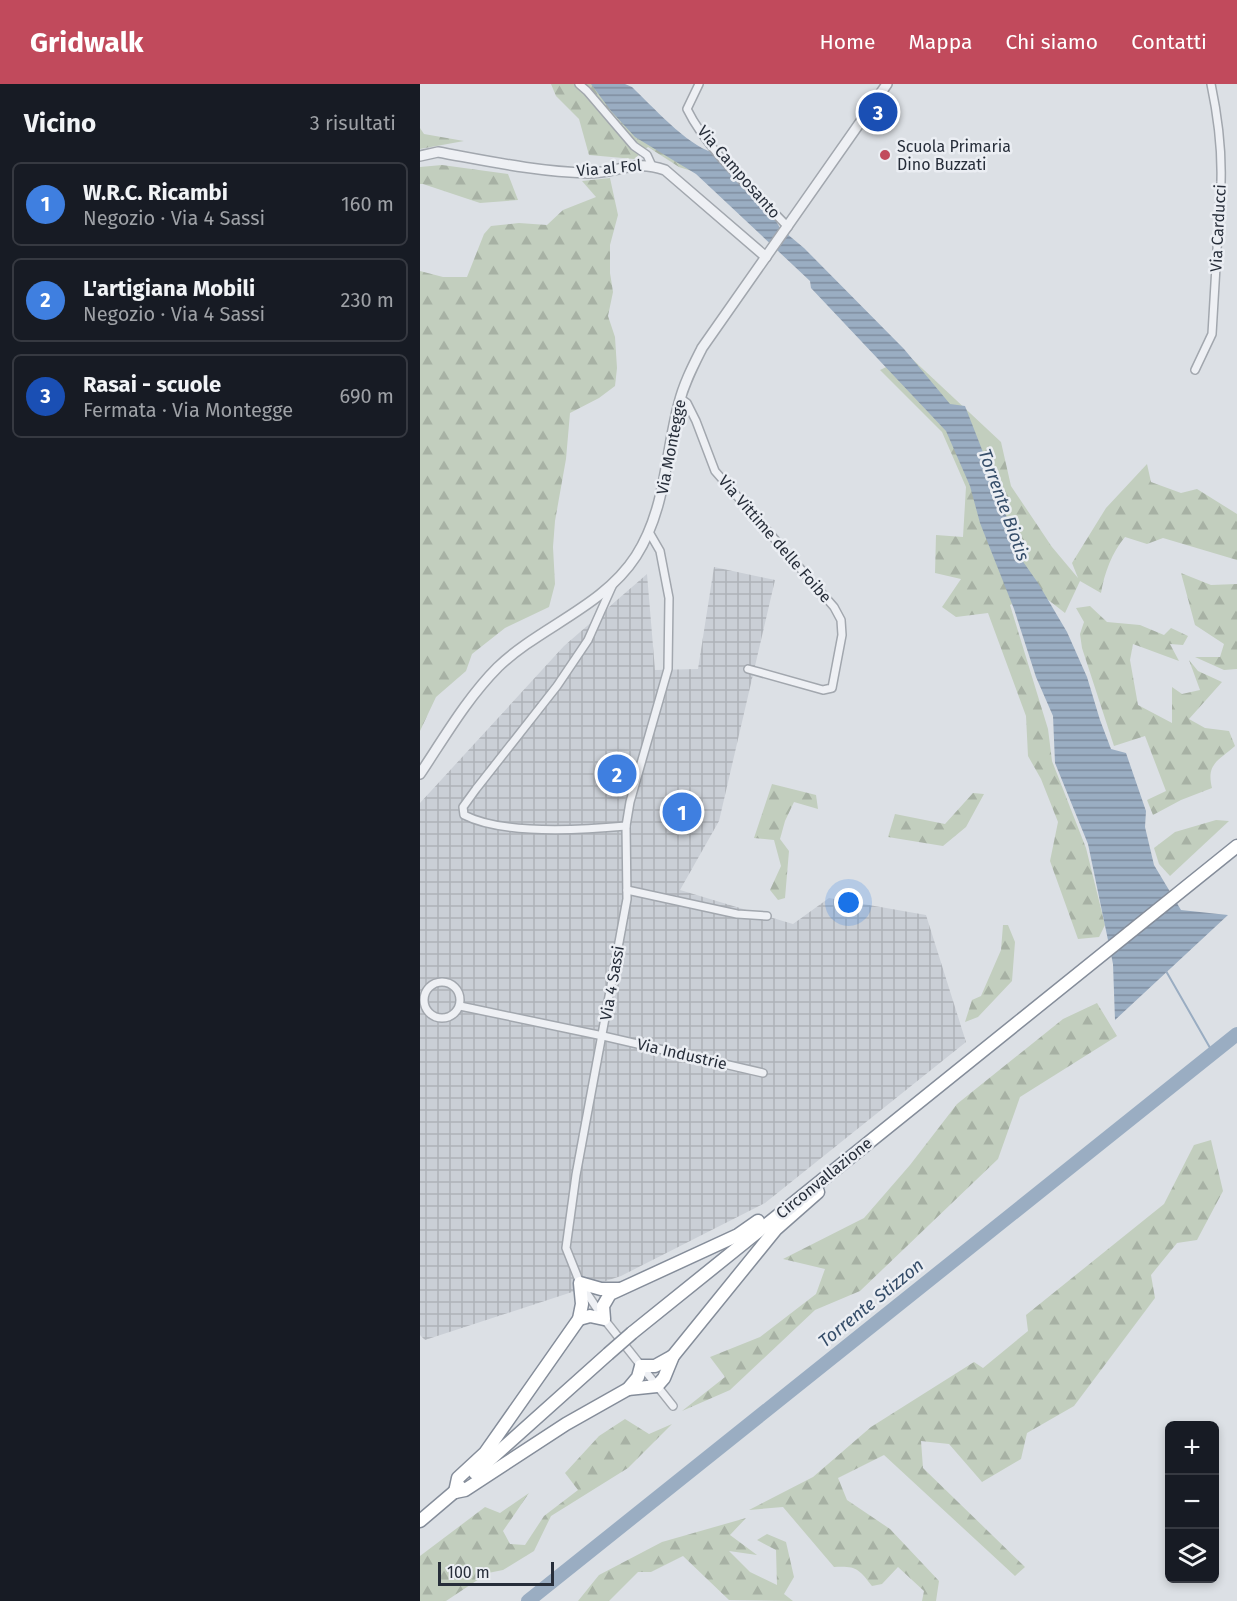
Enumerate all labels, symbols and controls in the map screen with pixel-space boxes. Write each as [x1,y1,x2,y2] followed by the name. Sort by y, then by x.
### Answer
[30,26,143,59] text: Gridwalk
[819,29,875,55] text: Home
[908,29,972,55] text: Mappa
[1005,29,1098,55] text: Chi siamo
[1131,29,1207,55] text: Contatti
[858,90,898,135] pin: 3
[24,108,96,139] text: Vicino
[310,111,396,135] text: 3 risultati
[694,122,784,222] street label: Via Camposanto
[897,137,1011,174] place label: Scuola Primaria Dino Buzzati
[878,148,892,162] marker: Scuola Primaria Dino Buzzati
[576,156,643,180] street label: Via al Fol
[83,179,228,206] text: W.R.C. Ricambi
[1206,184,1230,272] street label: Via Carducci
[41,192,50,216] text: 1
[341,192,394,216] text: 160 m
[83,206,265,230] text: Negozio · Via 4 Sassi
[83,275,255,302] text: L'artigiana Mobili
[40,288,51,312] text: 2
[341,288,394,312] text: 230 m
[83,302,265,326] text: Negozio · Via 4 Sassi
[83,371,221,398] text: Rasai - scuole
[40,384,51,408] text: 3
[340,384,394,408] text: 690 m
[83,398,293,422] text: Fermata · Via Montegge
[652,398,690,496] street label: Via Montegge
[974,446,1034,564] water label: Torrente Biotis
[715,471,835,607] street label: Via Vittime delle Foibe
[598,752,636,796] pin: 2
[662,790,702,834] pin: 1
[834,888,863,917] your location
[596,944,628,1022] street label: Via 4 Sassi
[635,1034,729,1074] street label: Via Industrie
[772,1133,876,1223] street label: Circonvallazione
[814,1254,928,1352] water label: Torrente Stizzon
[1165,1421,1219,1583] map controls
[1165,1421,1219,1475] button: +
[1165,1475,1219,1529] button: −
[1165,1529,1219,1583] button: layers
[438,1559,554,1586] scale bar
[447,1563,490,1582] text: 100 m

